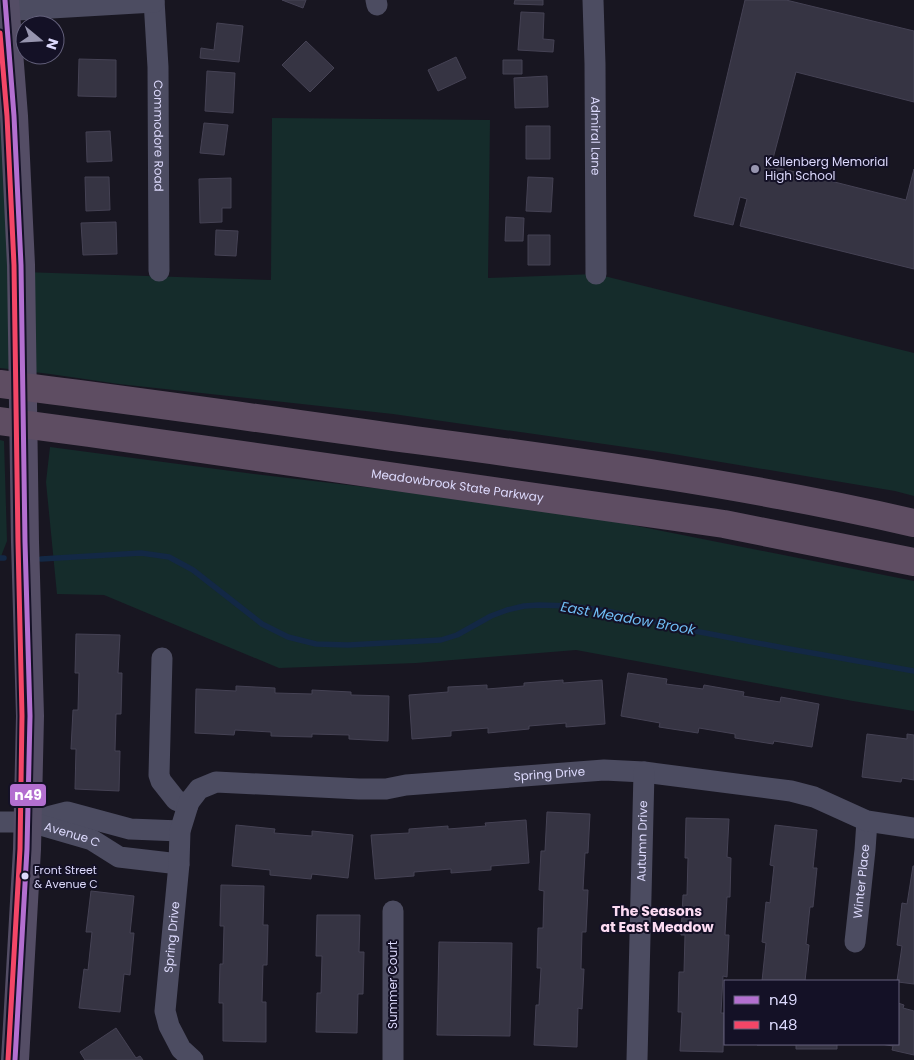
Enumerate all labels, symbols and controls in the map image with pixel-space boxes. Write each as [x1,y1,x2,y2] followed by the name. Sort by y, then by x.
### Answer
[15,15,65,65] north arrow
[41,36,64,52] text: N
[150,80,168,192] street label: Commodore Road
[587,97,605,175] street label: Admiral Lane
[765,153,888,184] place label: Kellenberg Memorial High School
[749,163,761,175] marker: Kellenberg Memorial High School
[370,465,545,506] street label: Meadowbrook State Parkway
[559,596,698,640] water label: East Meadow Brook
[513,762,586,785] street label: Spring Drive
[9,783,47,807] line badge: n49
[14,785,42,805] text: n49
[632,800,651,882] street label: Autumn Drive
[42,818,104,851] street label: Avenue C
[849,844,873,919] street label: Winter Place
[34,862,98,892] place label: Front Street & Avenue C
[20,871,30,881] marker: Front Street & Avenue C
[160,901,183,974] street label: Spring Drive
[600,901,714,937] district label: The Seasons at East Meadow
[384,941,401,1029] street label: Summer Court
[724,980,899,1045] legend
[769,989,798,1010] text: n49
[769,1014,798,1035] text: n48

